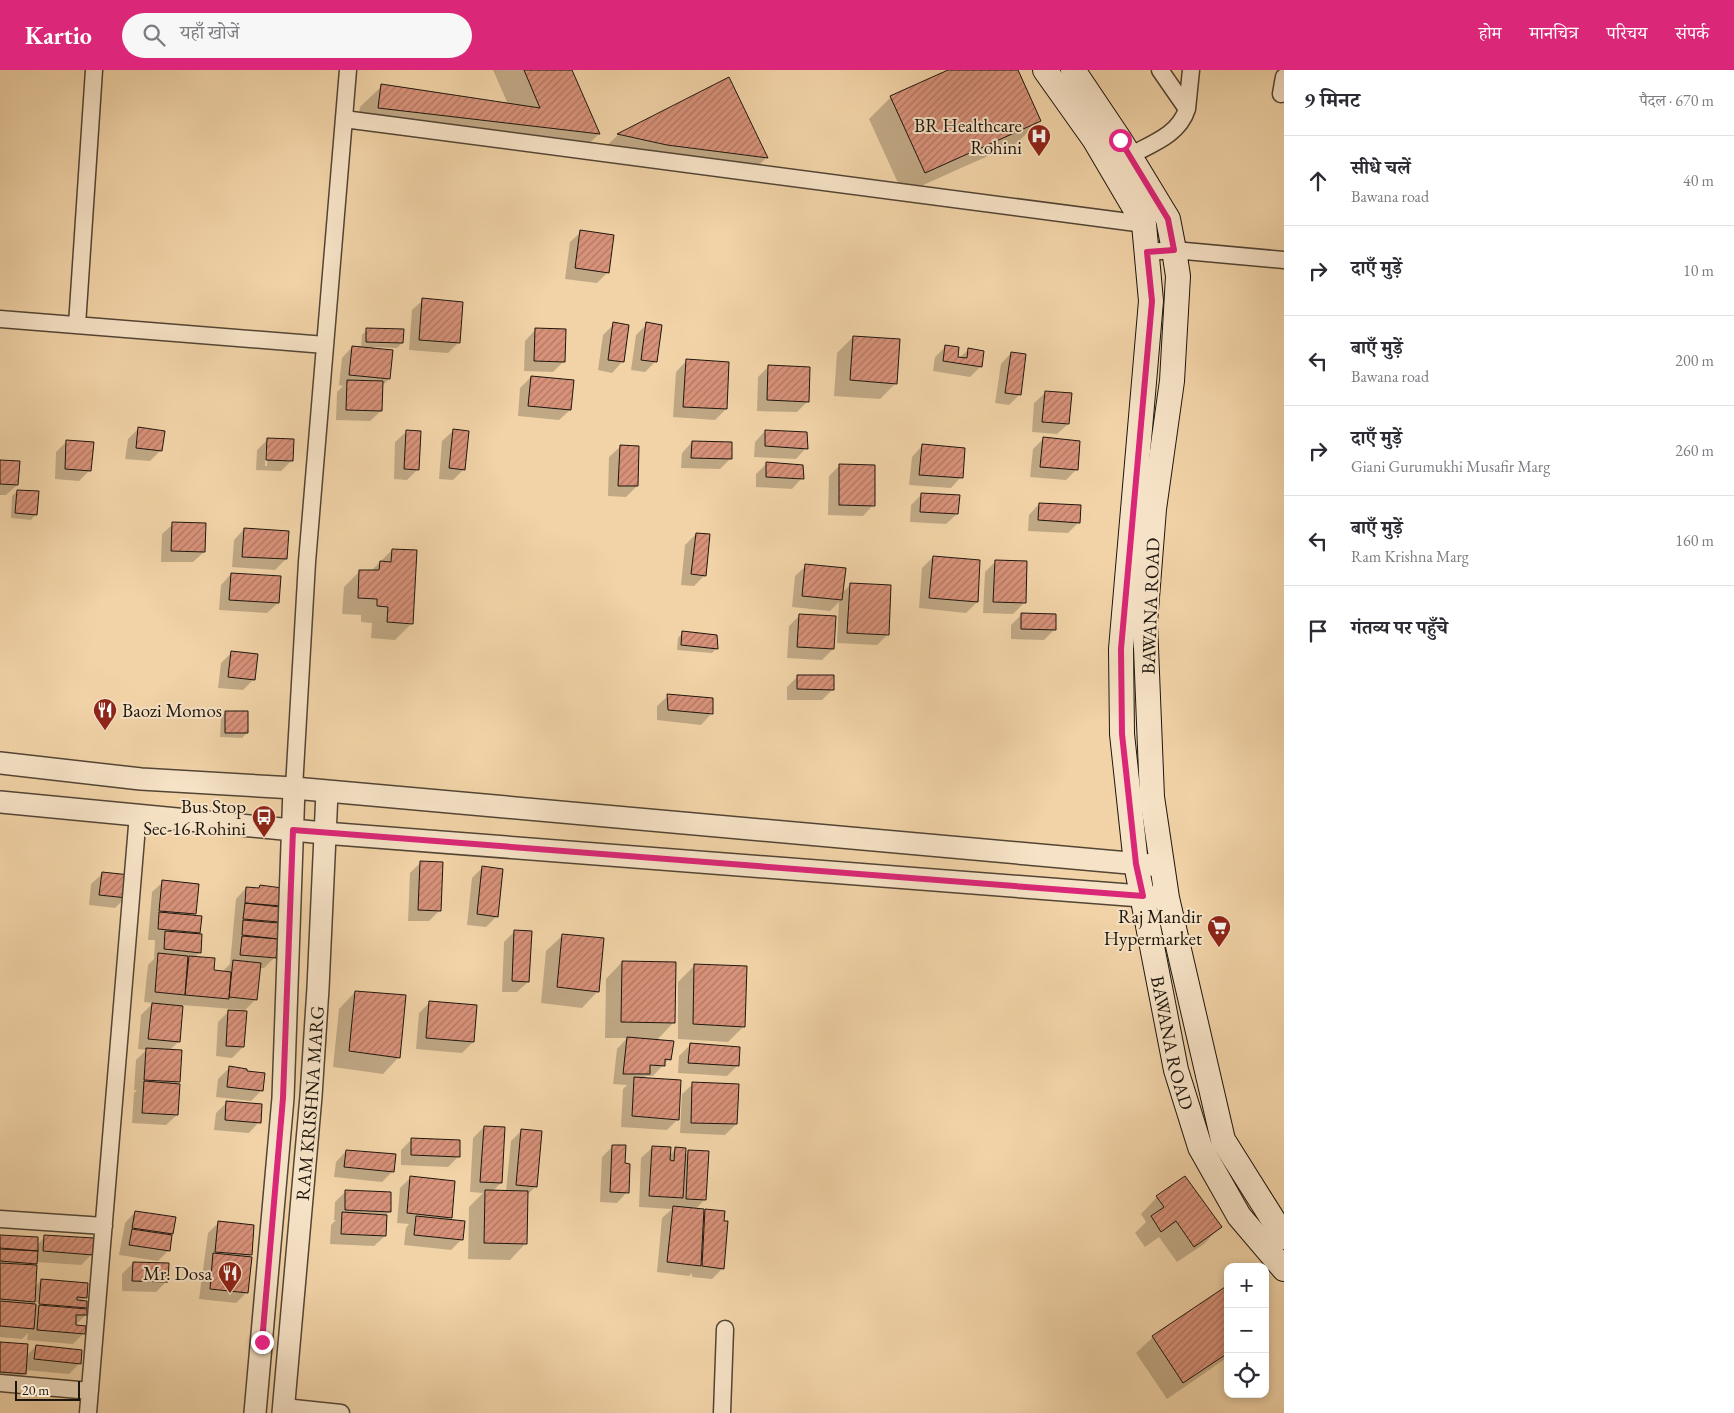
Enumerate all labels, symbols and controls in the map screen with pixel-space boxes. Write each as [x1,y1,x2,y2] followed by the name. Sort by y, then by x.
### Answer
[122,13,472,58] search box
[25,20,92,51] text: Kartio
[180,20,239,45] text: यहाँ खोजें
[140,21,168,49] icon: search
[1479,21,1502,44] text: होम
[1530,21,1578,44] text: मानचित्र
[1606,21,1647,44] text: परिचय
[1675,21,1709,44] text: संपर्क
[1304,86,1360,113] text: 9 मिनट
[1640,90,1714,111] text: पैदल · 670 m
[914,113,1022,160] place label: BR Healthcare Rohini
[1026,123,1052,157] hospital icon: BR Healthcare Rohini
[1109,129,1132,152] route start
[1351,155,1411,180] text: सीधे चलें
[1304,167,1332,195] icon: ahead
[1683,170,1714,191] text: 40 m
[1351,186,1429,207] text: Bawana road
[1351,255,1402,280] text: दाएँ मुड़ें
[1304,257,1332,285] icon: right
[1683,260,1714,281] text: 10 m
[1351,335,1403,360] text: बाएँ मुड़ें
[1304,347,1332,375] icon: left
[1675,350,1714,371] text: 200 m
[1351,366,1429,387] text: Bawana road
[1351,425,1402,450] text: दाएँ मुड़ें
[1304,437,1332,465] icon: right
[1675,440,1714,461] text: 260 m
[1351,456,1550,477] text: Giani Gurumukhi Musafir Marg
[1351,515,1403,540] text: बाएँ मुड़ें
[1304,527,1332,555] icon: left
[1675,530,1714,551] text: 160 m
[1136,537,1165,675] street label: BAWANA ROAD
[1351,546,1469,567] text: Ram Krishna Marg
[1351,615,1448,640] text: गंतव्य पर पहुँचे
[1304,617,1332,645] icon: arrive
[92,697,118,731] restaurant icon: Baozi Momos
[122,698,222,723] place label: Baozi Momos
[143,794,246,841] place label: Bus Stop Sec-16 Rohini
[251,804,277,838] bus stop icon: Bus Stop Sec-16 Rohini
[1104,904,1203,951] place label: Raj Mandir Hypermarket
[1206,914,1232,948] supermarket icon: Raj Mandir Hypermarket
[1145,974,1200,1113] street label: BAWANA ROAD
[290,1005,330,1202] street label: RAM KRISHNA MARG
[217,1260,243,1294] restaurant icon: Mr. Dosa
[143,1261,212,1286] place label: Mr. Dosa
[1224,1263,1269,1398] map controls
[1224,1263,1269,1308] button: +
[1224,1308,1269,1353] button: −
[251,1331,274,1354] route end
[1224,1353,1269,1398] button: locate
[15,1378,80,1401] scale bar
[22,1381,49,1399] text: 20 m

